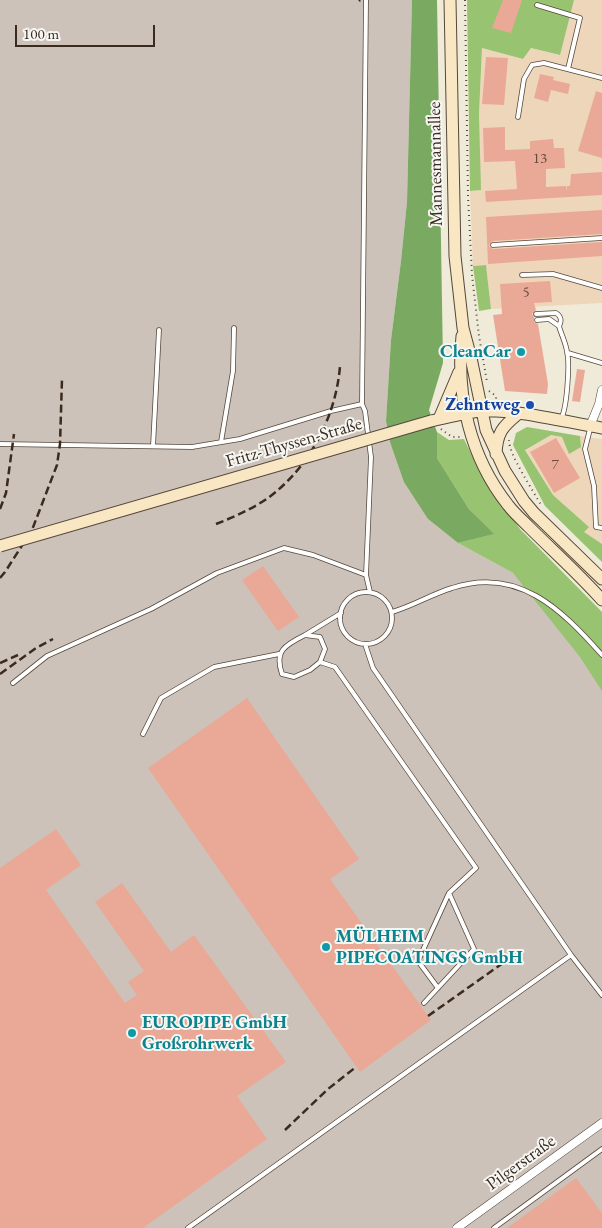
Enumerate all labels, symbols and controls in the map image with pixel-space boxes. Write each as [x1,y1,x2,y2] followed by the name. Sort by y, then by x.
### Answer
[18,15,158,47] scale bar
[23,24,59,43] text: 100 m
[424,101,448,227] street label: Mannesmannallee
[533,150,547,168] house number: 13
[522,284,530,302] house number: 5
[440,341,511,363] place label: CleanCar
[515,346,527,358] marker: CleanCar
[445,394,520,416] place label: Zehntweg
[524,399,536,411] marker: Zehntweg
[223,413,365,473] street label: Fritz-Thyssen-Straße
[551,456,559,474] house number: 7
[336,926,523,969] place label: MÜLHEIM PIPECOATINGS GmbH
[320,941,332,953] marker: MÜLHEIM PIPECOATINGS GmbH
[142,1012,287,1054] place label: EUROPIPE GmbH Großrohrwerk
[126,1027,138,1039] marker: EUROPIPE GmbH Großrohrwerk
[482,1131,560,1195] street label: Pilgerstraße

